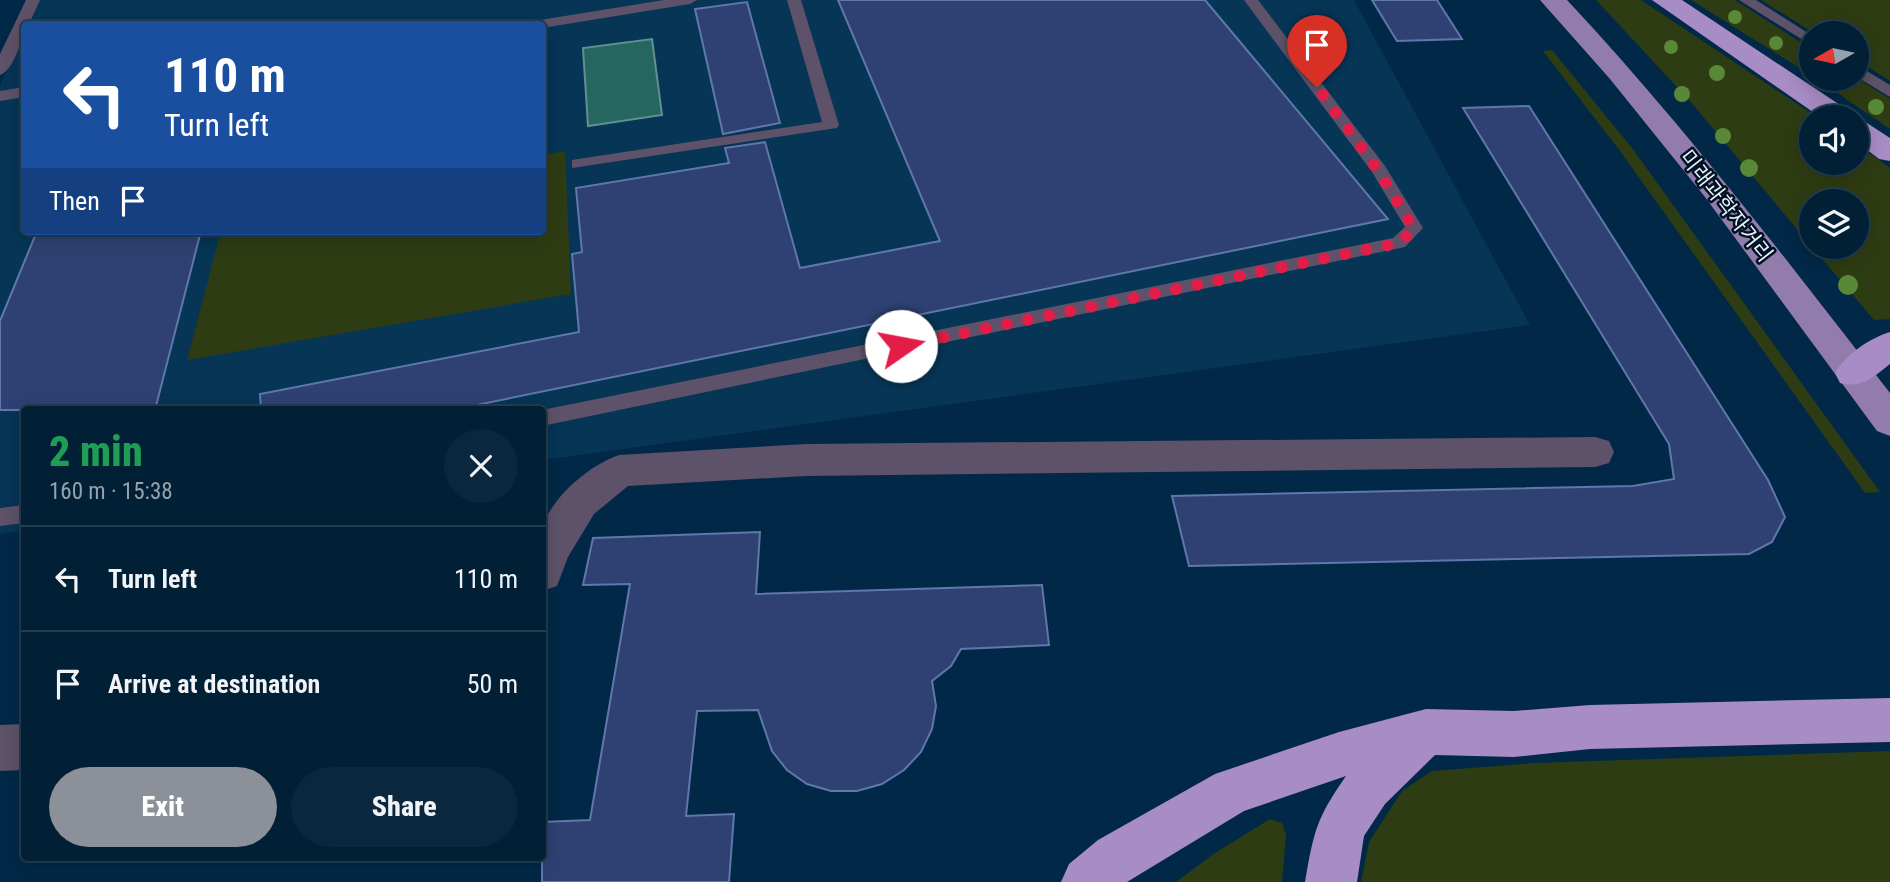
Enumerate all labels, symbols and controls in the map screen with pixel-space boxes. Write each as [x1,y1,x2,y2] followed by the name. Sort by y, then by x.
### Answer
[1287,15,1347,87] pin
[1799,21,1869,91] north arrow
[1799,21,1869,259] map controls
[1298,26,1336,64] icon: arrive
[164,47,286,104] text: 110 m
[49,49,140,140] icon: left
[1799,105,1869,175] button: sound
[164,106,269,144] text: Turn left
[1675,145,1777,267] street label: 미래과학자거리
[114,182,152,220] icon: arrive
[49,186,100,216] text: Then
[1799,189,1869,259] button: layers
[864,309,938,383] position arrow
[49,427,143,476] text: 2 min
[444,429,518,503] button: close
[49,478,173,505] text: 160 m · 15:38
[49,560,87,598] icon: left
[108,564,197,594] text: Turn left
[454,564,518,594] text: 110 m
[49,665,87,703] icon: arrive
[108,669,320,699] text: Arrive at destination
[467,669,518,699] text: 50 m
[49,767,277,847] button: Exit
[291,767,518,847] button: Share

